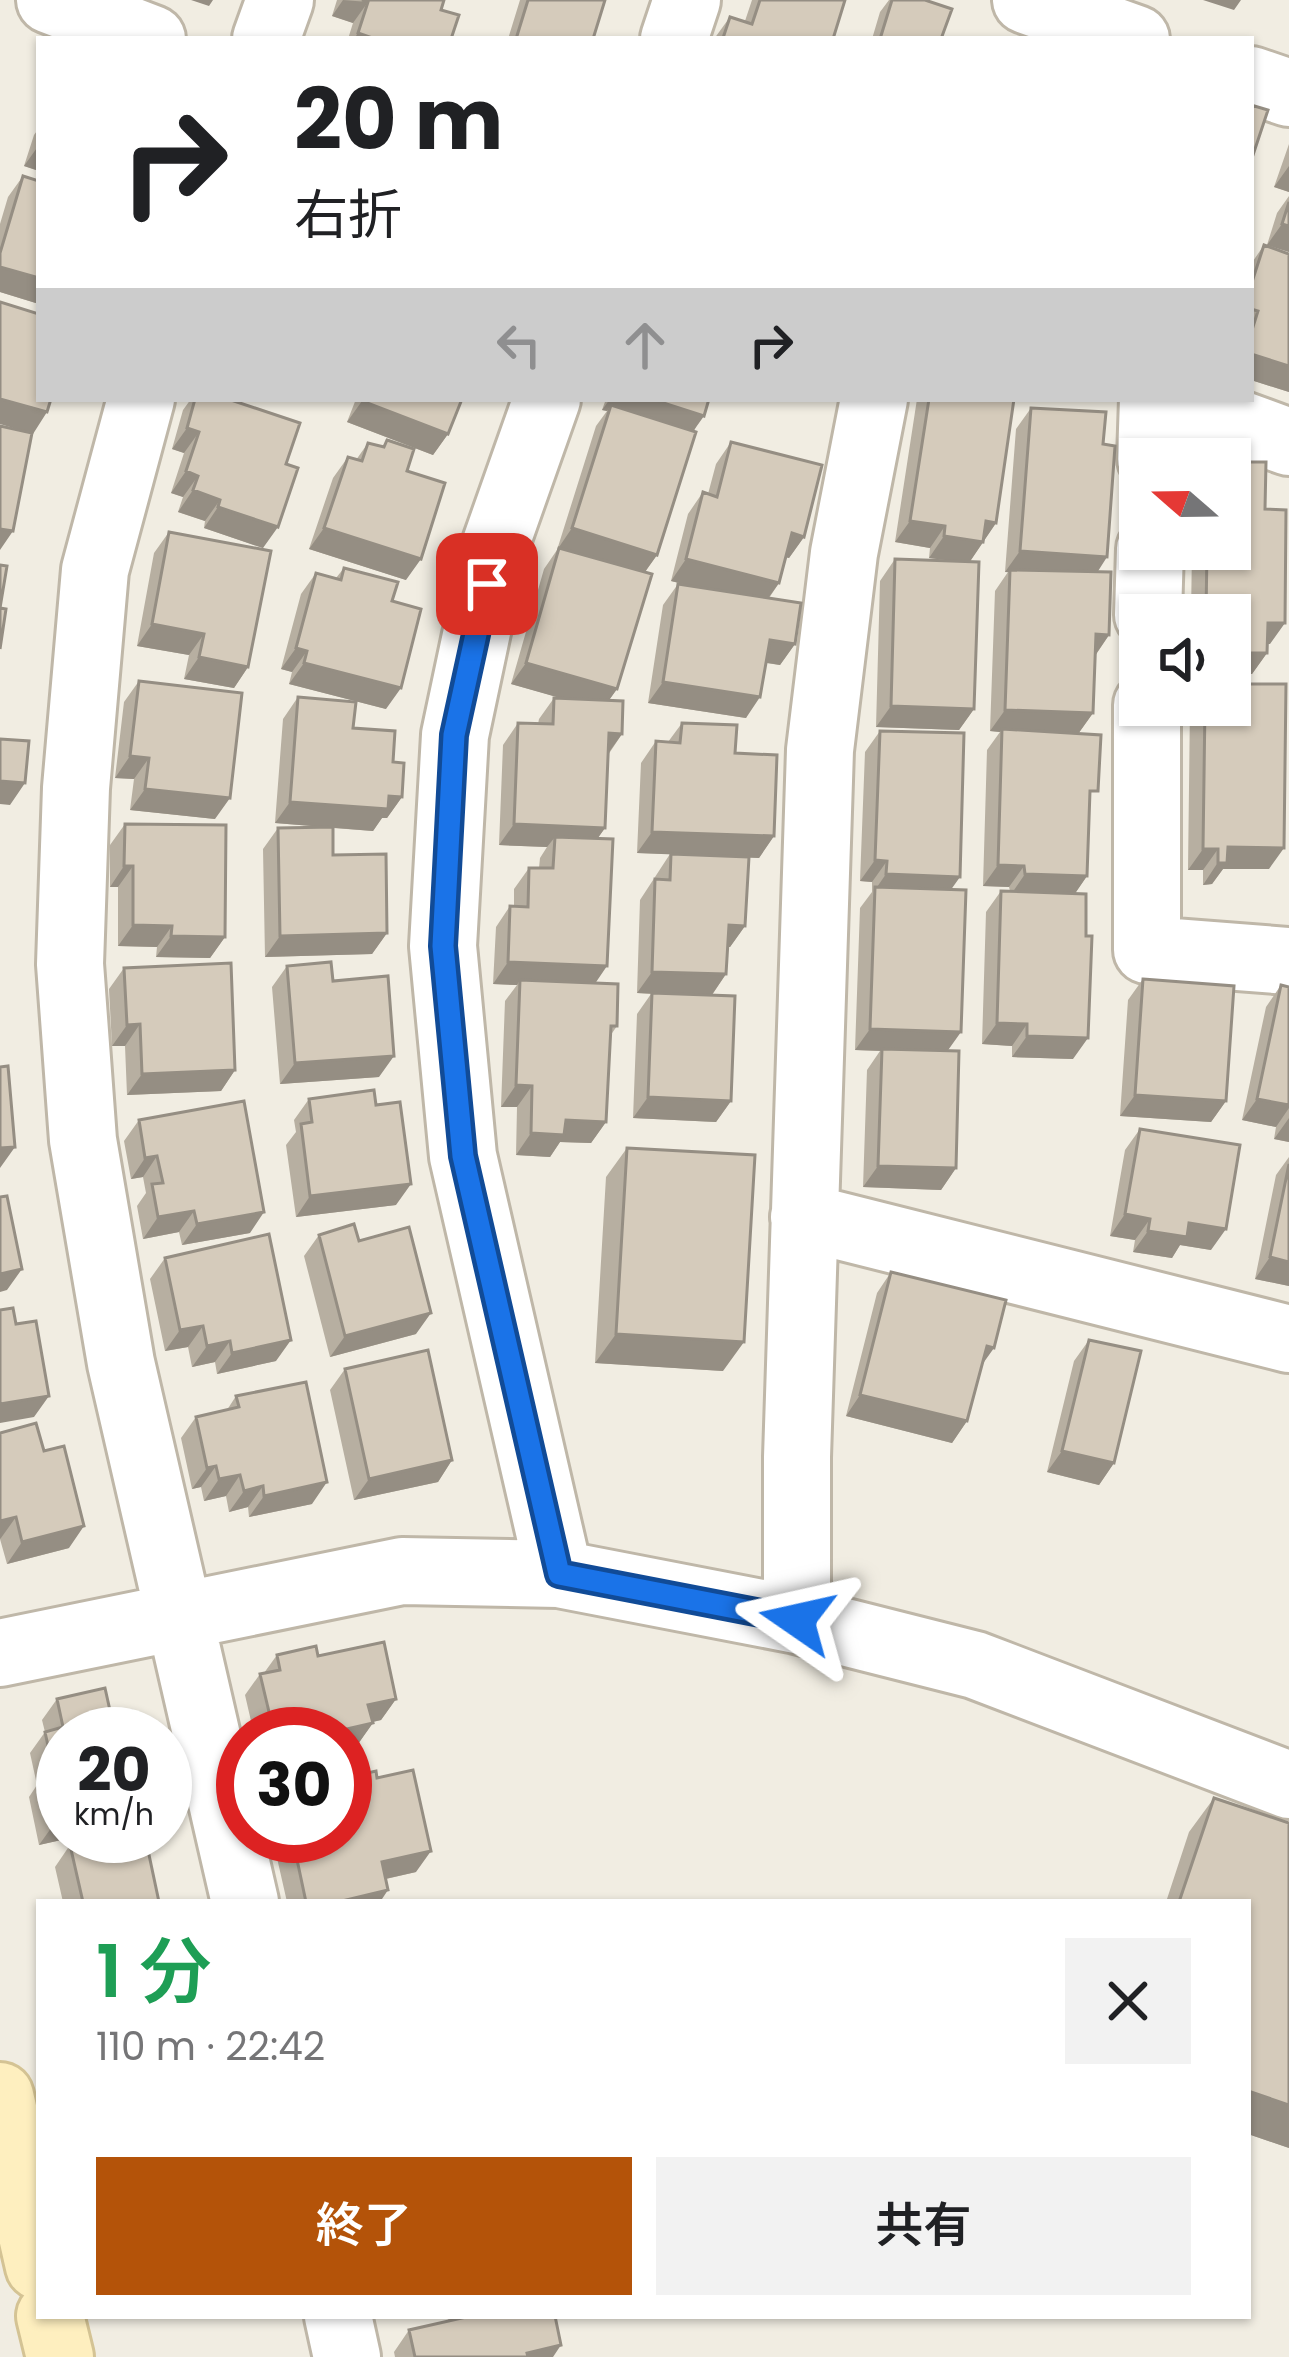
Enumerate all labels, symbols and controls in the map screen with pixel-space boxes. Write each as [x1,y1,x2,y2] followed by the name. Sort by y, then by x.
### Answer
[294,61,504,178] text: 20 m
[96,84,252,240] icon: right
[294,177,402,253] text: 右折
[486,312,552,378] icon: left
[612,312,678,378] icon: ahead
[738,312,804,378] icon: right
[1119,438,1251,570] north arrow
[1119,438,1251,726] map controls
[436,533,538,635] pin
[454,551,520,617] icon: arrive
[1119,594,1251,726] button: sound
[734,1557,860,1683] position arrow
[216,1707,372,1863] speed limit sign: 30
[77,1728,151,1812] text: 20
[74,1793,154,1836] text: km/h
[96,1921,211,2022] text: 1 分
[1065,1938,1191,2064] button: close
[96,2019,325,2074] text: 110 m · 22:42
[96,2157,632,2295] button: 終了
[656,2157,1191,2295] button: 共有

